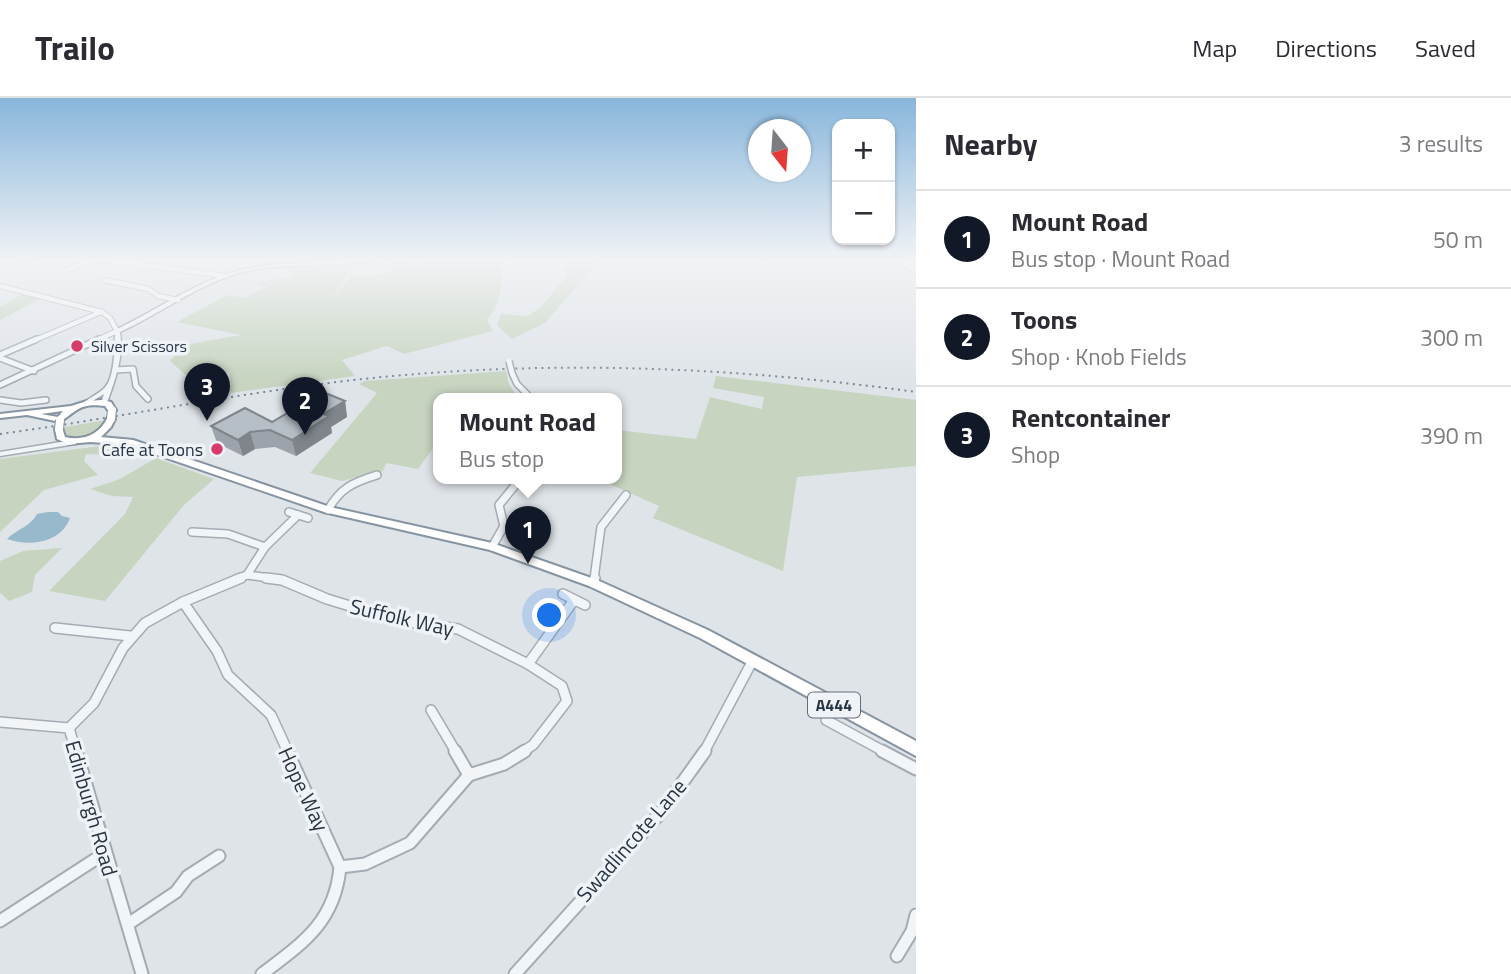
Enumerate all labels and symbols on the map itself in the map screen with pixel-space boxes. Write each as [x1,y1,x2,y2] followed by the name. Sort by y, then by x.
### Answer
[748,119,811,182] north arrow
[91,334,187,358] place label: Silver Scissors
[69,338,85,354] marker: Silver Scissors
[184,363,230,421] pin: 3
[282,377,328,435] pin: 2
[101,436,203,463] place label: Cafe at Toons
[209,441,225,457] marker: Cafe at Toons
[505,506,551,564] pin: 1
[347,590,457,644] street label: Suffolk Way
[532,598,566,632] your location
[808,692,860,718] road number: A444
[57,736,127,880] street label: Edinburgh Road
[270,741,338,837] street label: Hope Way
[568,771,694,909] street label: Swadlincote Lane

